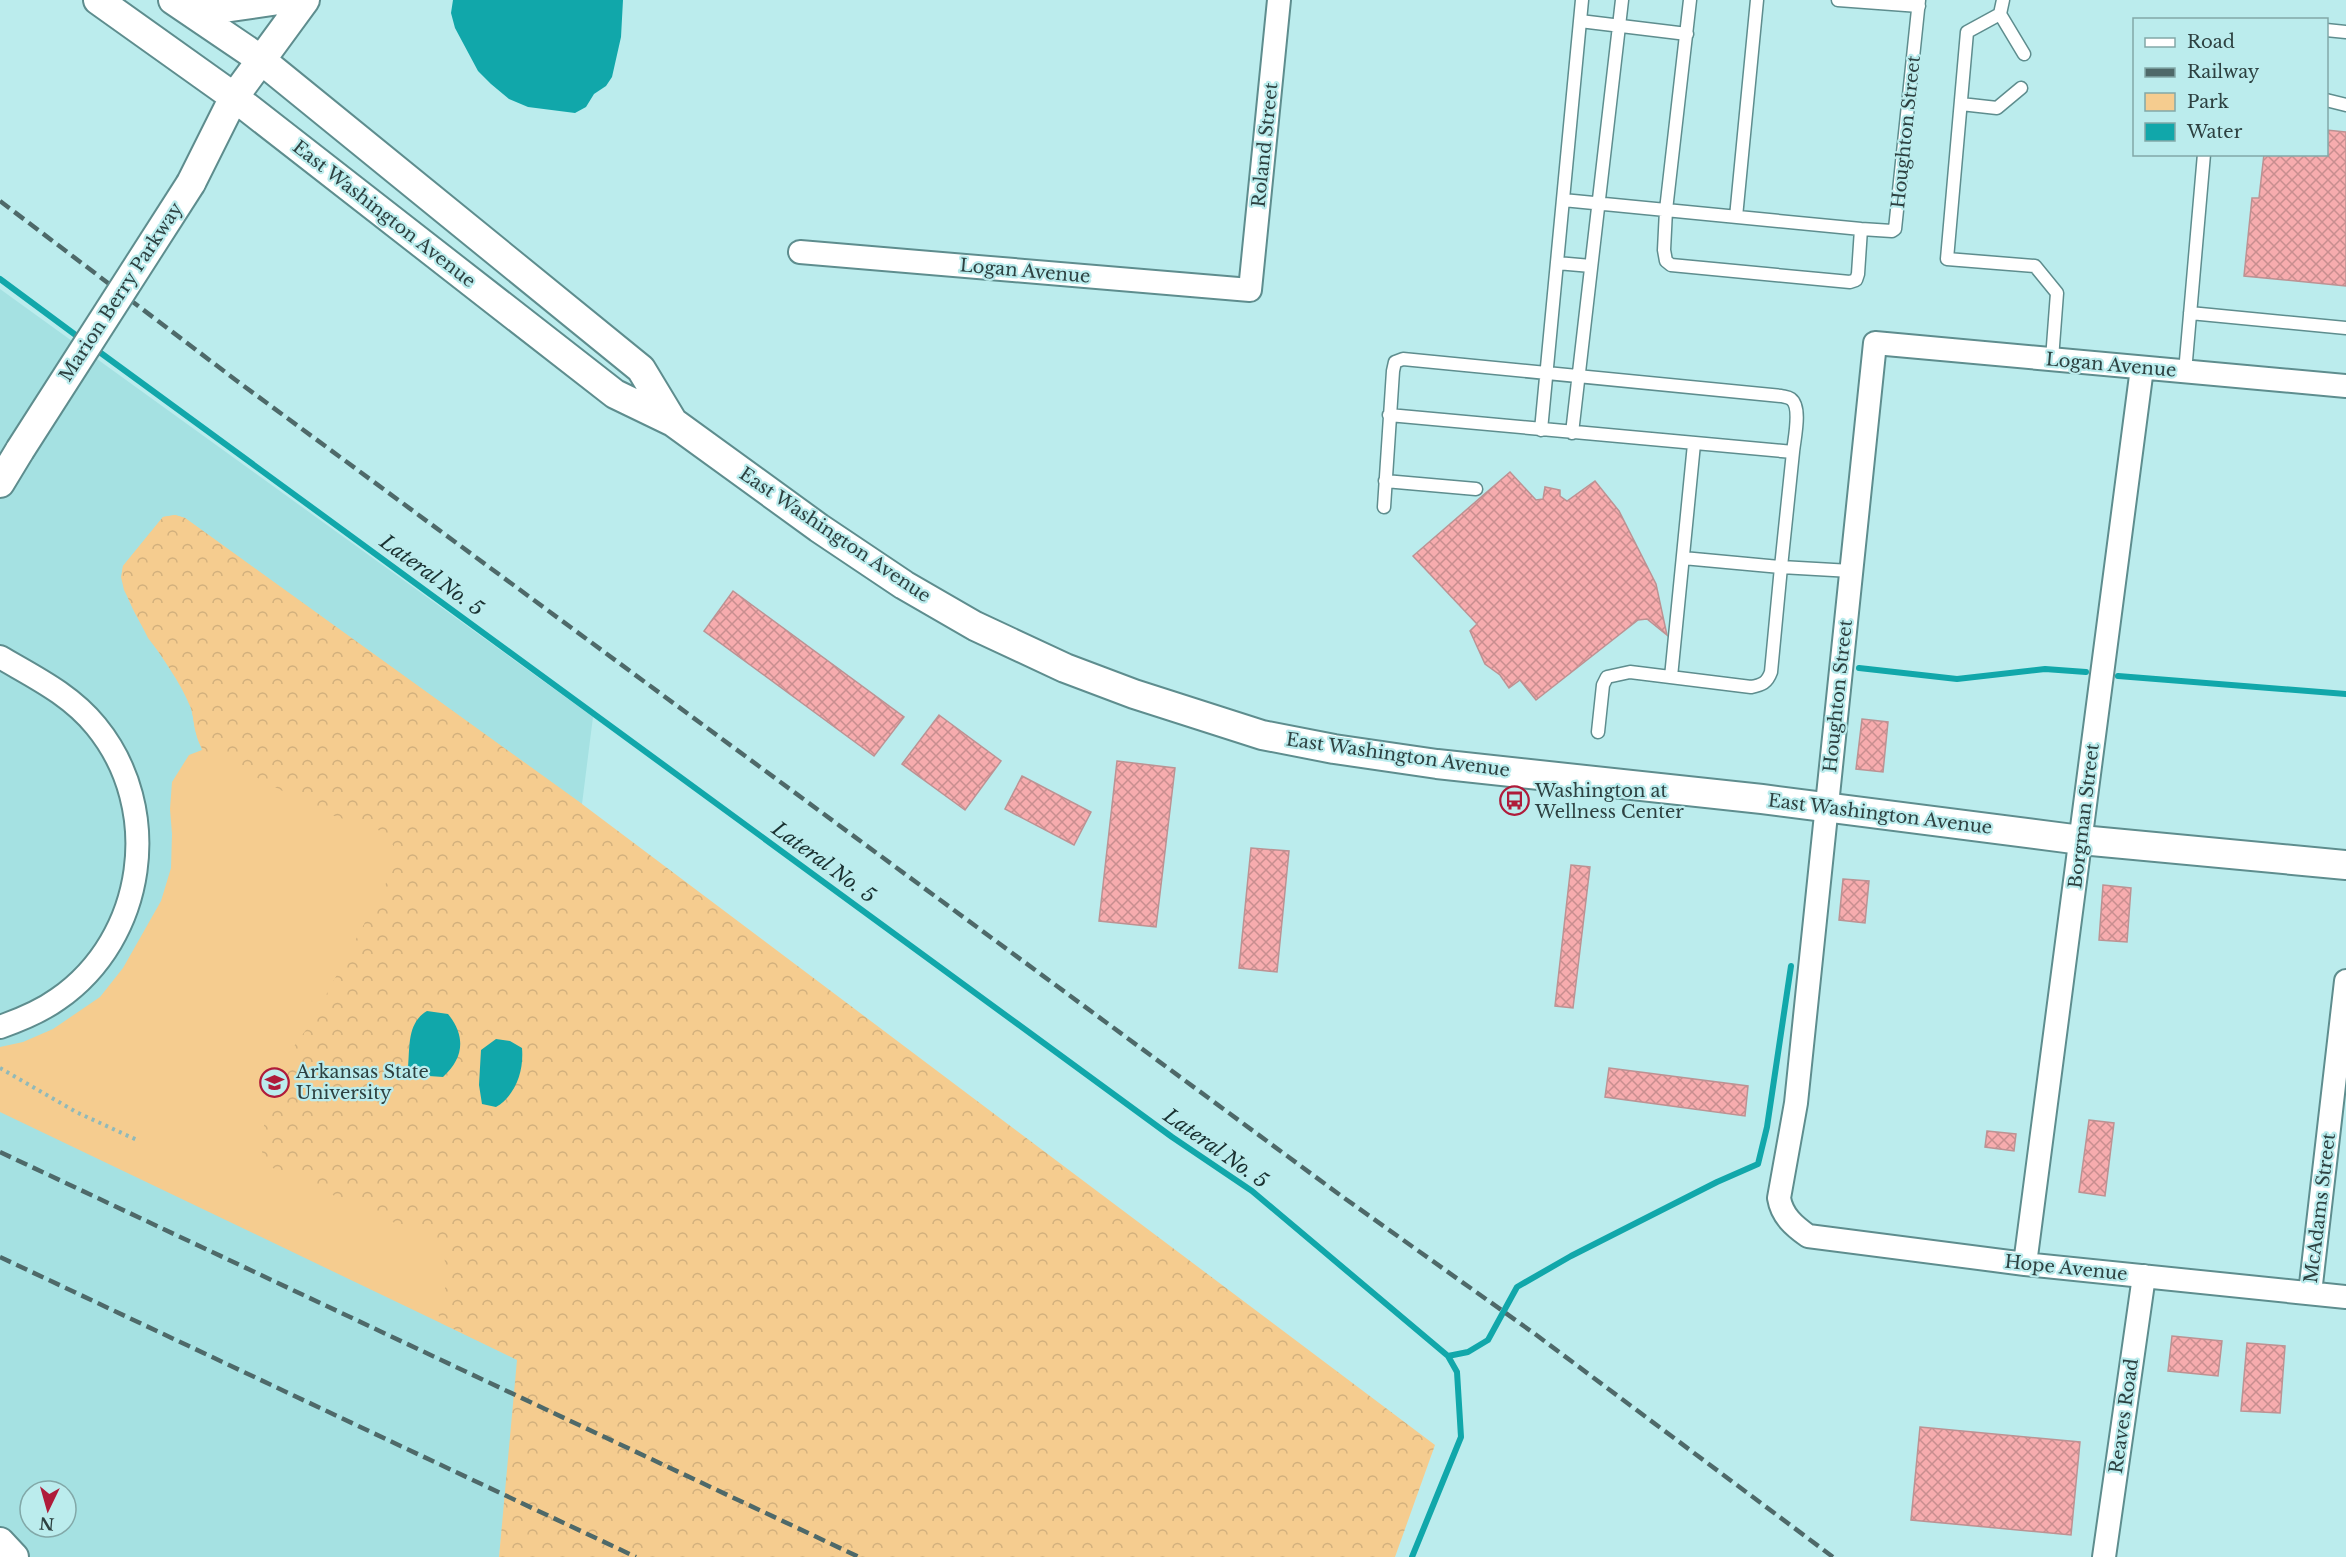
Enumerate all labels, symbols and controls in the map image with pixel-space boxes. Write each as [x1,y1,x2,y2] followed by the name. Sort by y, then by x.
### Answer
[2133,18,2328,156] legend
[2187,31,2235,53] text: Road
[1887,54,1925,209] street label: Houghton Street
[2187,61,2260,83] text: Railway
[1248,81,1283,209] street label: Roland Street
[2187,91,2229,113] text: Park
[2186,121,2243,143] text: Water
[288,136,480,292] street label: East Washington Avenue
[55,198,187,386] street label: Marion Berry Parkway
[959,254,1091,288] street label: Logan Avenue
[2045,348,2177,382] street label: Logan Avenue
[735,463,935,607] street label: East Washington Avenue
[375,529,488,621] water label: Lateral No. 5
[1819,618,1857,773] street label: Houghton Street
[1285,728,1511,782] street label: East Washington Avenue
[2064,742,2104,890] street label: Borgman Street
[1534,780,1684,823] place label: Washington at Wellness Center
[1498,785,1530,817] bus stop icon: Washington at Wellness Center
[1767,789,1993,839] street label: East Washington Avenue
[767,816,880,908] water label: Lateral No. 5
[295,1061,429,1104] place label: Arkansas State University
[259,1066,291,1098] school or university icon: Arkansas State University
[1158,1103,1273,1193] water label: Lateral No. 5
[2300,1131,2340,1284] street label: McAdams Street
[2003,1251,2129,1285] street label: Hope Avenue
[2105,1357,2143,1475] street label: Reaves Road
[18,1479,78,1539] north arrow
[38,1513,55,1535] text: N

